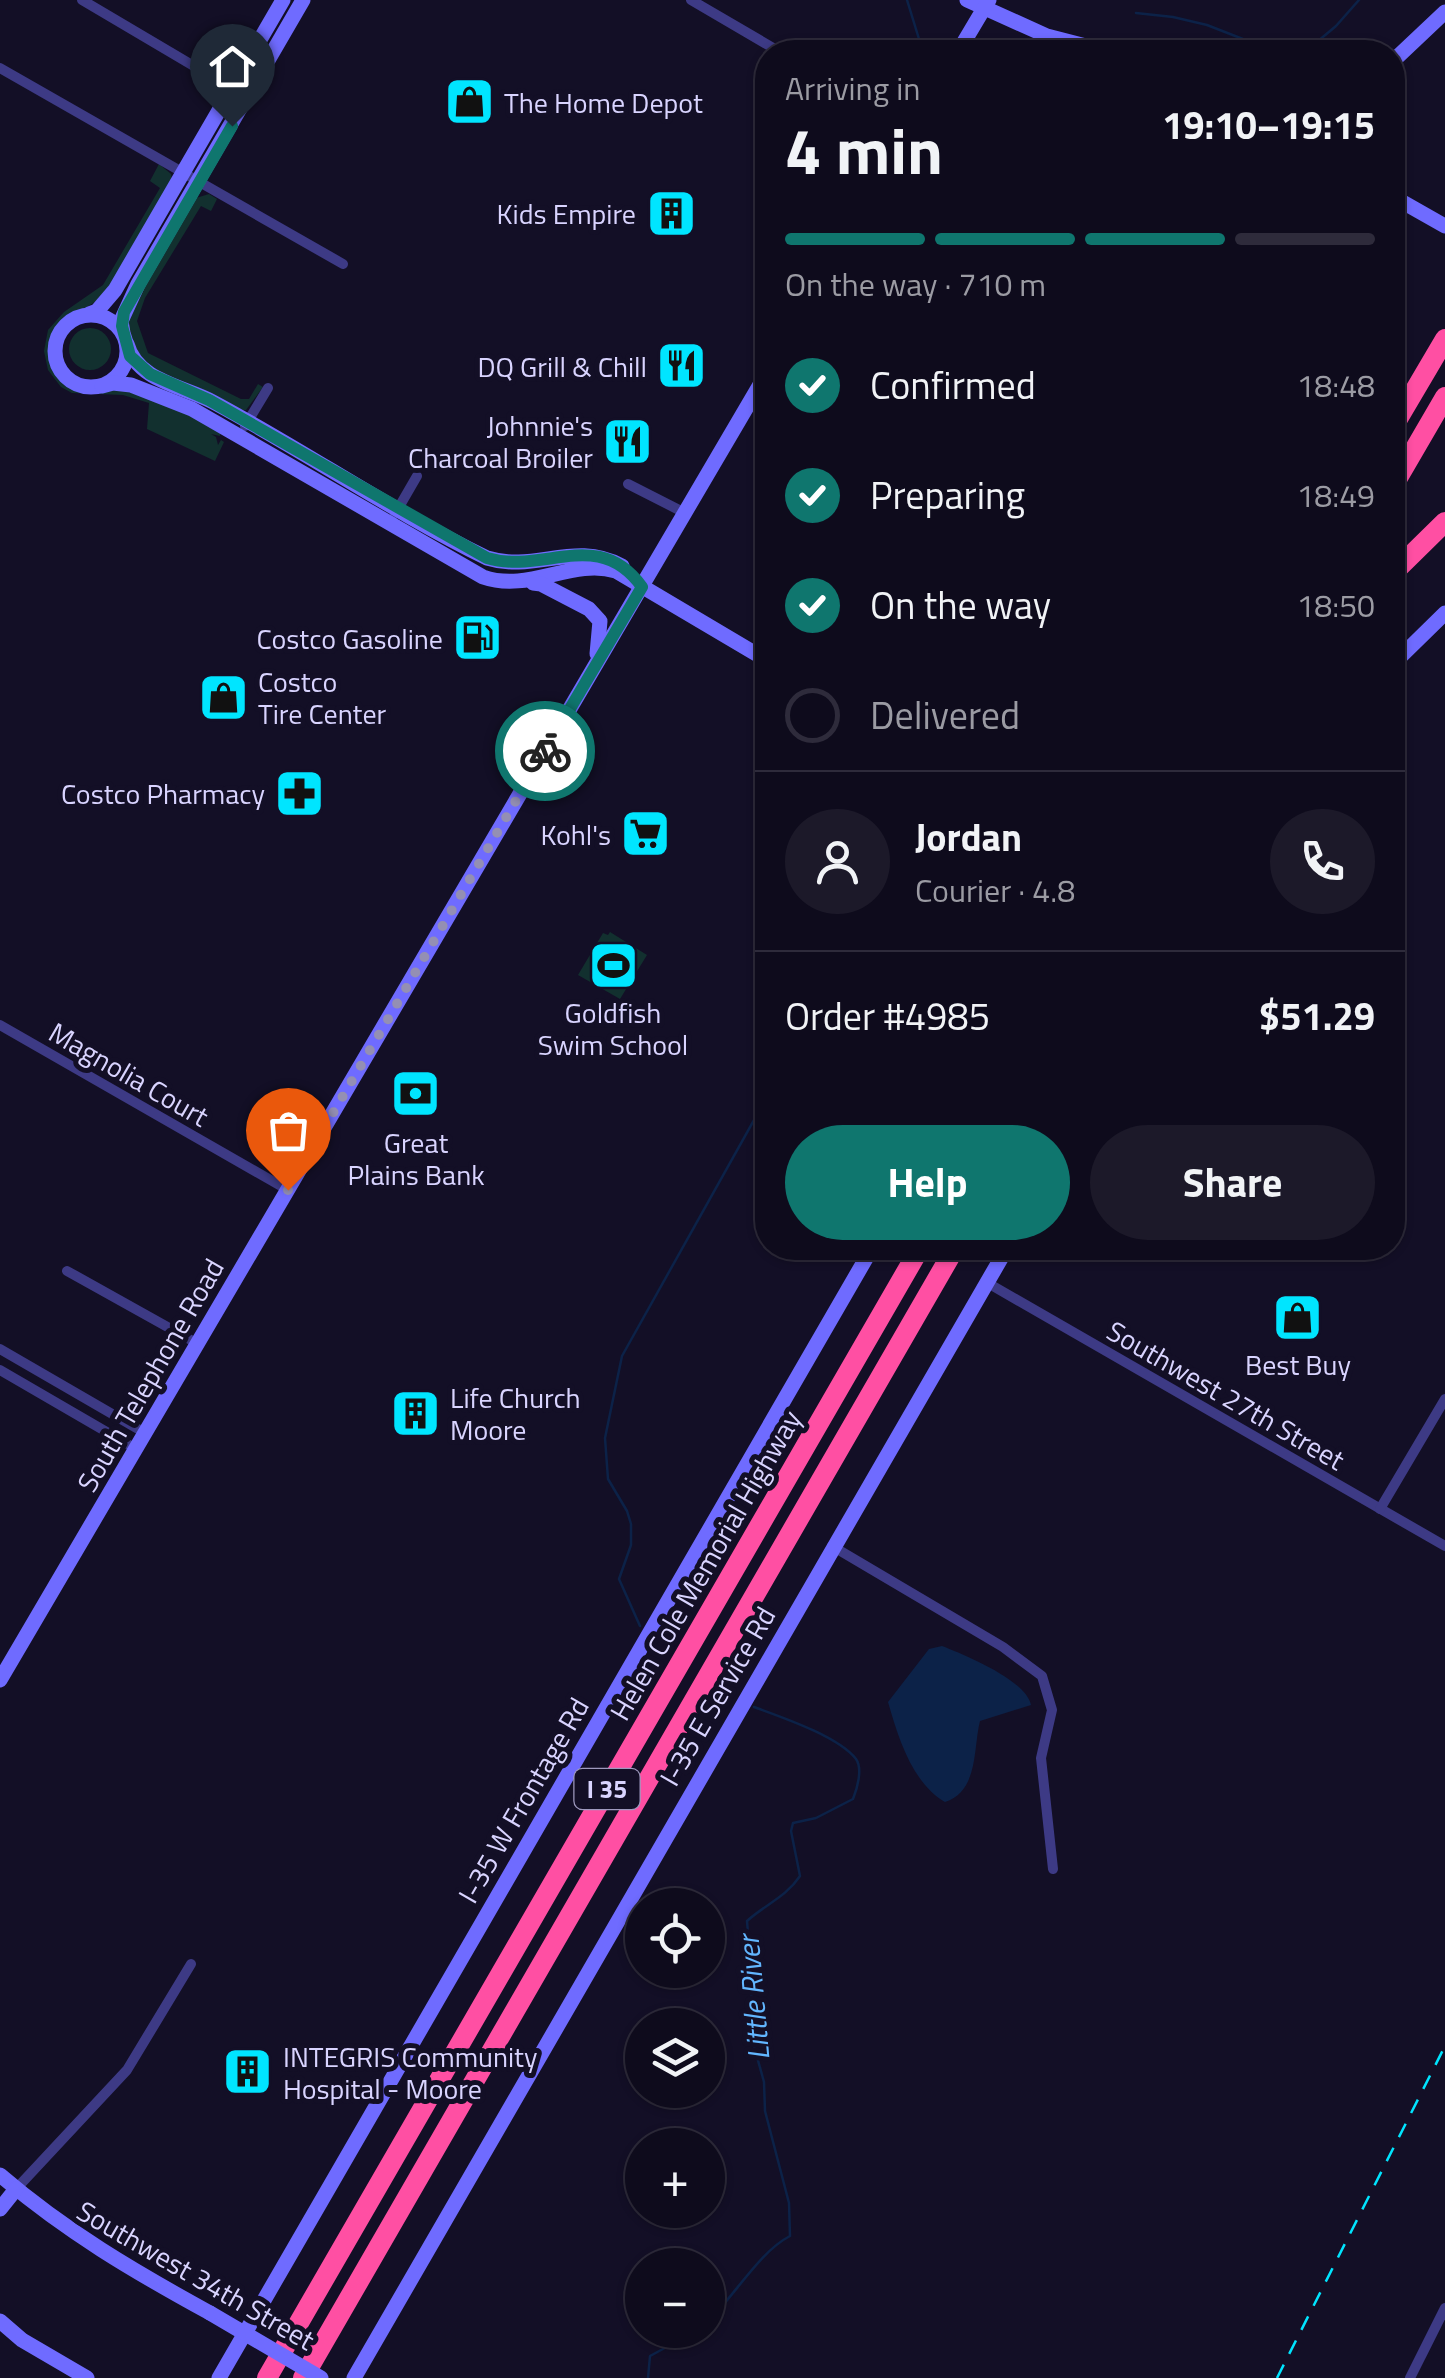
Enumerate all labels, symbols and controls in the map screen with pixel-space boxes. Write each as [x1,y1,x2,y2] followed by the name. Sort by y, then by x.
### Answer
[190,24,275,127] pin
[205,39,260,94] icon: home
[785,64,921,112] text: Arriving in
[443,76,495,128] shop icon: The Home Depot
[504,81,703,124] place label: The Home Depot
[1162,96,1375,154] text: 19:10–19:15
[785,100,943,199] text: 4 min
[645,187,697,239] building icon: Kids Empire
[497,192,636,235] place label: Kids Empire
[785,260,1046,308] text: On the way · 710 m
[656,340,708,392] restaurant icon: DQ Grill & Chill
[477,345,647,388] place label: DQ Grill & Chill
[870,356,1036,414] text: Confirmed
[785,358,840,413] icon: check
[1296,361,1375,409] text: 18:48
[408,404,593,479] place label: Johnnie's Charcoal Broiler
[602,415,654,467] restaurant icon: Johnnie's Charcoal Broiler
[870,466,1025,524] text: Preparing
[785,468,840,523] icon: check
[1296,471,1375,519] text: 18:49
[870,576,1051,634] text: On the way
[785,578,840,633] icon: check
[1296,581,1375,629] text: 18:50
[452,612,504,664] fuel station icon: Costco Gasoline
[257,617,443,660] place label: Costco Gasoline
[258,660,387,735] place label: Costco Tire Center
[197,671,249,723] shop icon: Costco Tire Center
[870,686,1020,744] text: Delivered
[495,701,595,801] courier
[518,724,573,779] icon: bike
[274,767,326,819] pharmacy icon: Costco Pharmacy
[61,772,265,815] place label: Costco Pharmacy
[620,808,672,860] supermarket icon: Kohl's
[915,808,1022,866] text: Jordan
[785,809,890,914] button: person
[1270,809,1375,914] button: phone
[540,813,611,856] place label: Kohl's
[915,866,1075,914] text: Courier · 4.8
[587,939,639,991] sports icon: Goldfish Swim School
[785,987,990,1045] text: Order #4985
[1259,987,1375,1045] text: $51.29
[538,991,688,1066] place label: Goldfish Swim School
[41,1011,217,1137] street label: Magnolia Court
[390,1068,442,1120] bank icon: Great Plains Bank
[246,1088,331,1191] pin
[261,1103,316,1158] icon: bag
[347,1121,485,1196] place label: Great Plains Bank
[785,1125,1070,1240] button: Help
[1090,1125,1375,1240] button: Share
[66,1250,234,1500] street label: South Telephone Road
[1272,1291,1324,1343] shop icon: Best Buy
[1099,1309,1353,1481] street label: Southwest 27th Street
[1245,1343,1351,1386] place label: Best Buy
[450,1376,581,1451] place label: Life Church Moore
[389,1387,441,1439] building icon: Life Church Moore
[598,1402,812,1728] street label: Helen Cole Memorial Highway
[648,1598,786,1794] street label: I-35 E Service Rd
[447,1689,599,1911] street label: I-35 W Frontage Rd
[574,1769,640,1809] road number: I 35
[625,1888,725,2348] map controls
[625,1888,725,1988] button: locate
[724,1930,781,2062] water label: Little River
[625,2008,725,2108] button: layers
[283,2035,537,2110] place label: INTEGRIS Community Hospital - Moore
[222,2046,274,2098] building icon: INTEGRIS Community Hospital - Moore
[625,2128,725,2228] button: +
[69,2189,323,2361] street label: Southwest 34th Street
[625,2248,725,2348] button: −

